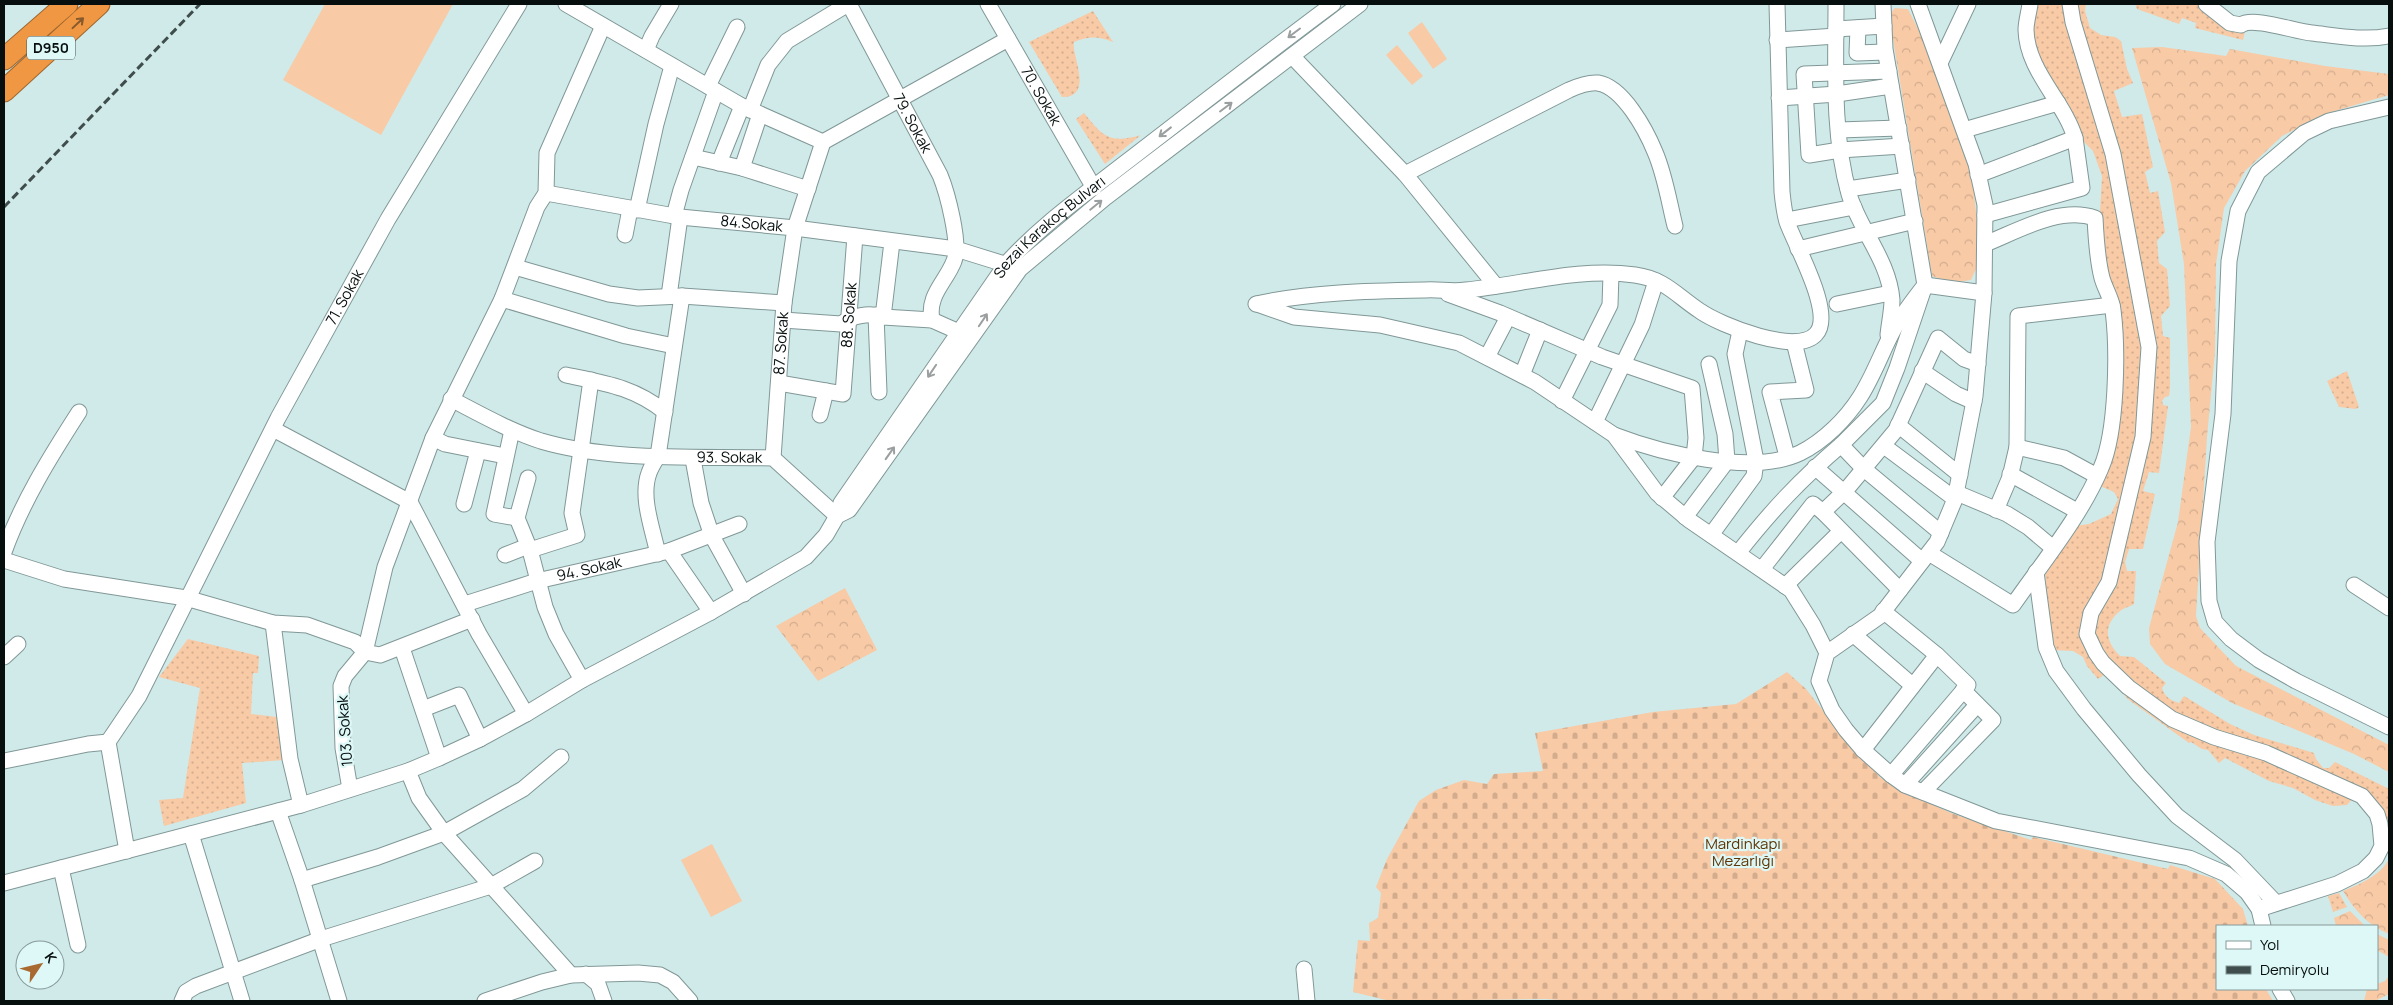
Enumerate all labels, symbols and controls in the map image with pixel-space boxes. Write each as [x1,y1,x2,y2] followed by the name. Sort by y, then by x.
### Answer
[72,17,85,29] one-way arrow
[1287,28,1301,38] one-way arrow
[27,36,75,59] road number: D950
[1016,62,1067,129] street label: 70. Sokak
[888,89,938,157] street label: 79. Sokak
[1219,102,1233,112] one-way arrow
[1158,127,1172,137] one-way arrow
[988,171,1110,282] street label: Sezai Karakoç Bulvarı
[1090,200,1103,211] one-way arrow
[720,210,784,237] street label: 84.Sokak
[320,265,369,329] street label: 71. Sokak
[836,281,861,349] street label: 88. Sokak
[768,310,793,376] street label: 87. Sokak
[978,313,988,327] one-way arrow
[926,364,936,378] one-way arrow
[696,446,763,468] street label: 93. Sokak
[885,446,895,460] one-way arrow
[554,551,624,586] street label: 94. Sokak
[331,694,357,767] street label: 103. Sokak
[1705,833,1781,871] park label: Mardinkapı Mezarlığı
[2216,925,2378,990] legend
[2260,934,2280,955] text: Yol
[15,940,65,990] north arrow
[41,948,62,967] text: K
[2260,959,2329,980] text: Demiryolu

